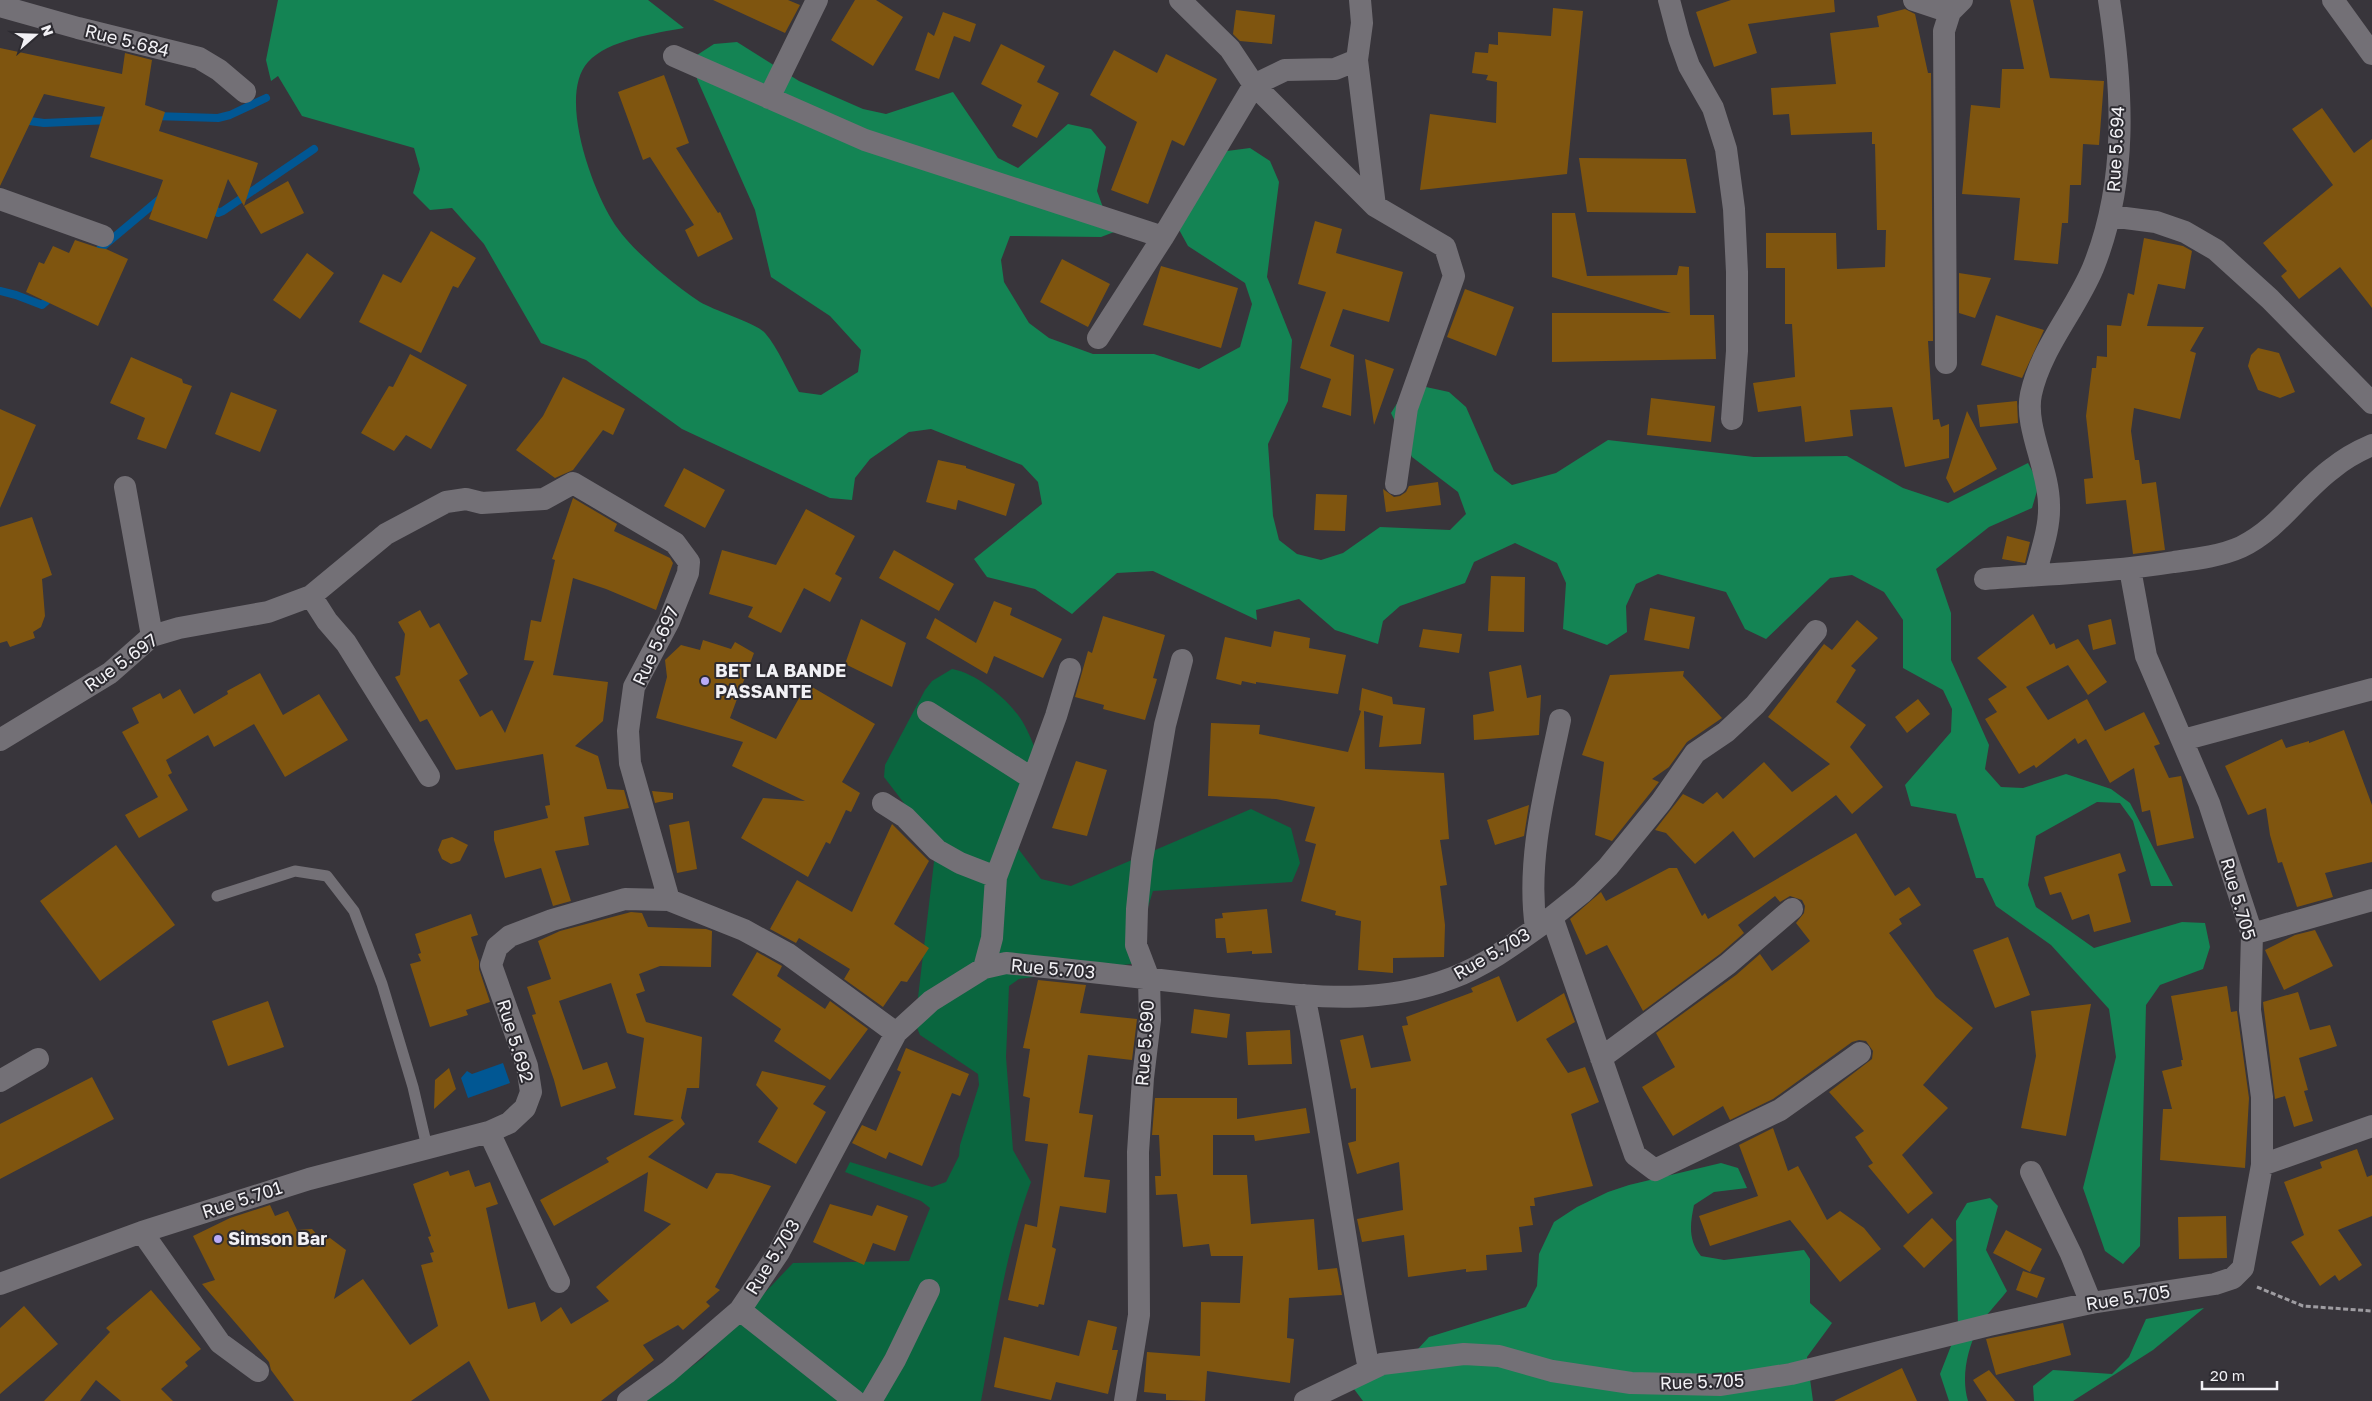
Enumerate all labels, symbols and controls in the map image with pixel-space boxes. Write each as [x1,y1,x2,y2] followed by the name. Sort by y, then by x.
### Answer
[10,10,60,60] north arrow
[83,19,172,61] street label: Rue 5.684
[38,22,57,38] text: N
[2102,105,2128,193] street label: Rue 5.694
[627,602,683,689] street label: Rue 5.697
[80,628,161,696] street label: Rue 5.697
[715,659,846,702] place label: BET LA BANDE PASSANTE
[699,675,711,687] marker: BET LA BANDE PASSANTE
[2217,855,2261,942] street label: Rue 5.705
[1449,922,1534,984] street label: Rue 5.703
[1010,953,1096,983] street label: Rue 5.703
[493,996,539,1085] street label: Rue 5.692
[1130,999,1158,1087] street label: Rue 5.690
[199,1176,285,1222] street label: Rue 5.701
[740,1215,804,1298] street label: Rue 5.703
[228,1227,327,1249] place label: Simson Bar
[212,1233,224,1245] marker: Simson Bar
[2084,1280,2171,1315] street label: Rue 5.705
[2202,1358,2277,1390] scale bar
[2210,1366,2245,1384] text: 20 m
[1659,1369,1745,1393] street label: Rue 5.705

